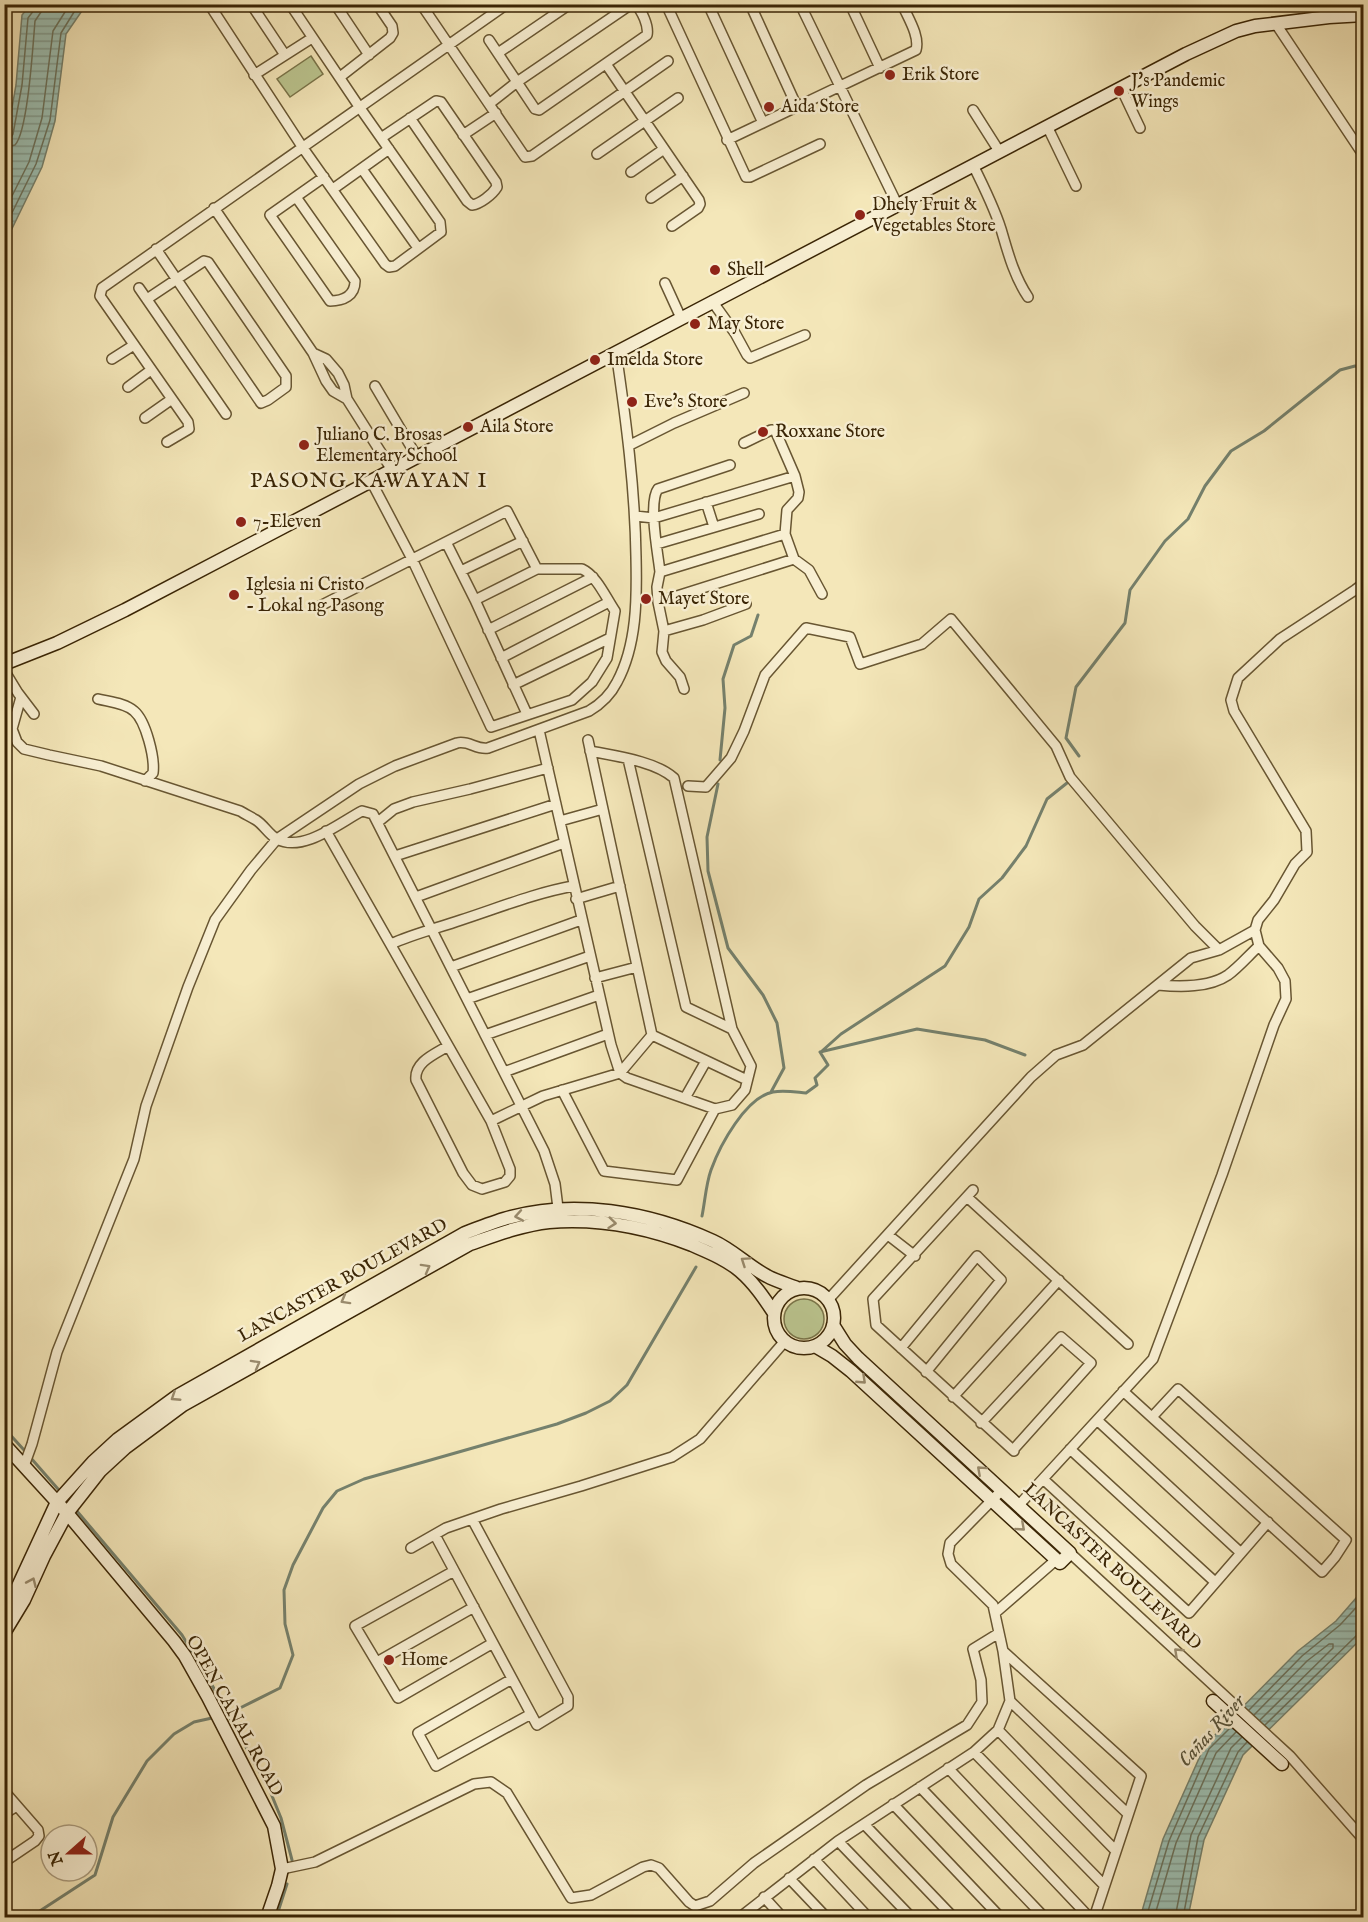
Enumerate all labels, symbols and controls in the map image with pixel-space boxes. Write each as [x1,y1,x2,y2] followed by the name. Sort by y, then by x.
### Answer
[902,64,979,87] place label: Erik Store
[883,68,897,82] marker: Erik Store
[1129,70,1226,114] place label: J's Pandemic Wings
[1112,84,1126,98] marker: J's Pandemic Wings
[780,96,859,119] place label: Aida Store
[762,100,776,114] marker: Aida Store
[871,194,996,238] place label: Dhely Fruit & Vegetables Store
[853,208,867,222] marker: Dhely Fruit & Vegetables Store
[727,259,764,282] place label: Shell
[708,263,722,277] marker: Shell
[707,313,784,336] place label: May Store
[688,317,702,331] marker: May Store
[607,349,703,372] place label: Imelda Store
[588,353,602,367] marker: Imelda Store
[644,391,727,414] place label: Eve's Store
[625,395,639,409] marker: Eve's Store
[479,416,554,439] place label: Aila Store
[461,420,475,434] marker: Aila Store
[775,421,885,444] place label: Roxxane Store
[314,424,457,468] place label: Juliano C. Brosas Elementary School
[756,425,770,439] marker: Roxxane Store
[297,438,311,452] marker: Juliano C. Brosas Elementary School
[250,468,488,495] district label: PASONG KAWAYAN I
[253,511,322,534] place label: 7-Eleven
[234,515,248,529] marker: 7-Eleven
[246,574,384,618] place label: Iglesia ni Cristo - Lokal ng Pasong
[227,588,241,602] marker: Iglesia ni Cristo - Lokal ng Pasong
[658,588,749,611] place label: Mayet Store
[639,592,653,606] marker: Mayet Store
[515,1209,525,1222] one-way arrow
[234,1214,452,1348] street label: LANCASTER BOULEVARD
[607,1216,616,1229] one-way arrow
[741,1257,752,1268] one-way arrow
[420,1264,431,1275] one-way arrow
[340,1293,351,1305] one-way arrow
[250,1360,260,1371] one-way arrow
[855,1373,866,1384] one-way arrow
[171,1390,182,1401] one-way arrow
[977,1466,987,1477] one-way arrow
[1018,1478,1206,1656] street label: LANCASTER BOULEVARD
[1014,1520,1024,1531] one-way arrow
[25,1577,37,1588] one-way arrow
[180,1631,288,1801] street label: OPEN CANAL ROAD
[401,1649,448,1672] place label: Home
[1174,1649,1185,1660] one-way arrow
[382,1653,396,1667] marker: Home
[1173,1689,1252,1772] water label: Cañas River
[39,1823,99,1883] north arrow
[45,1847,69,1869] text: N

